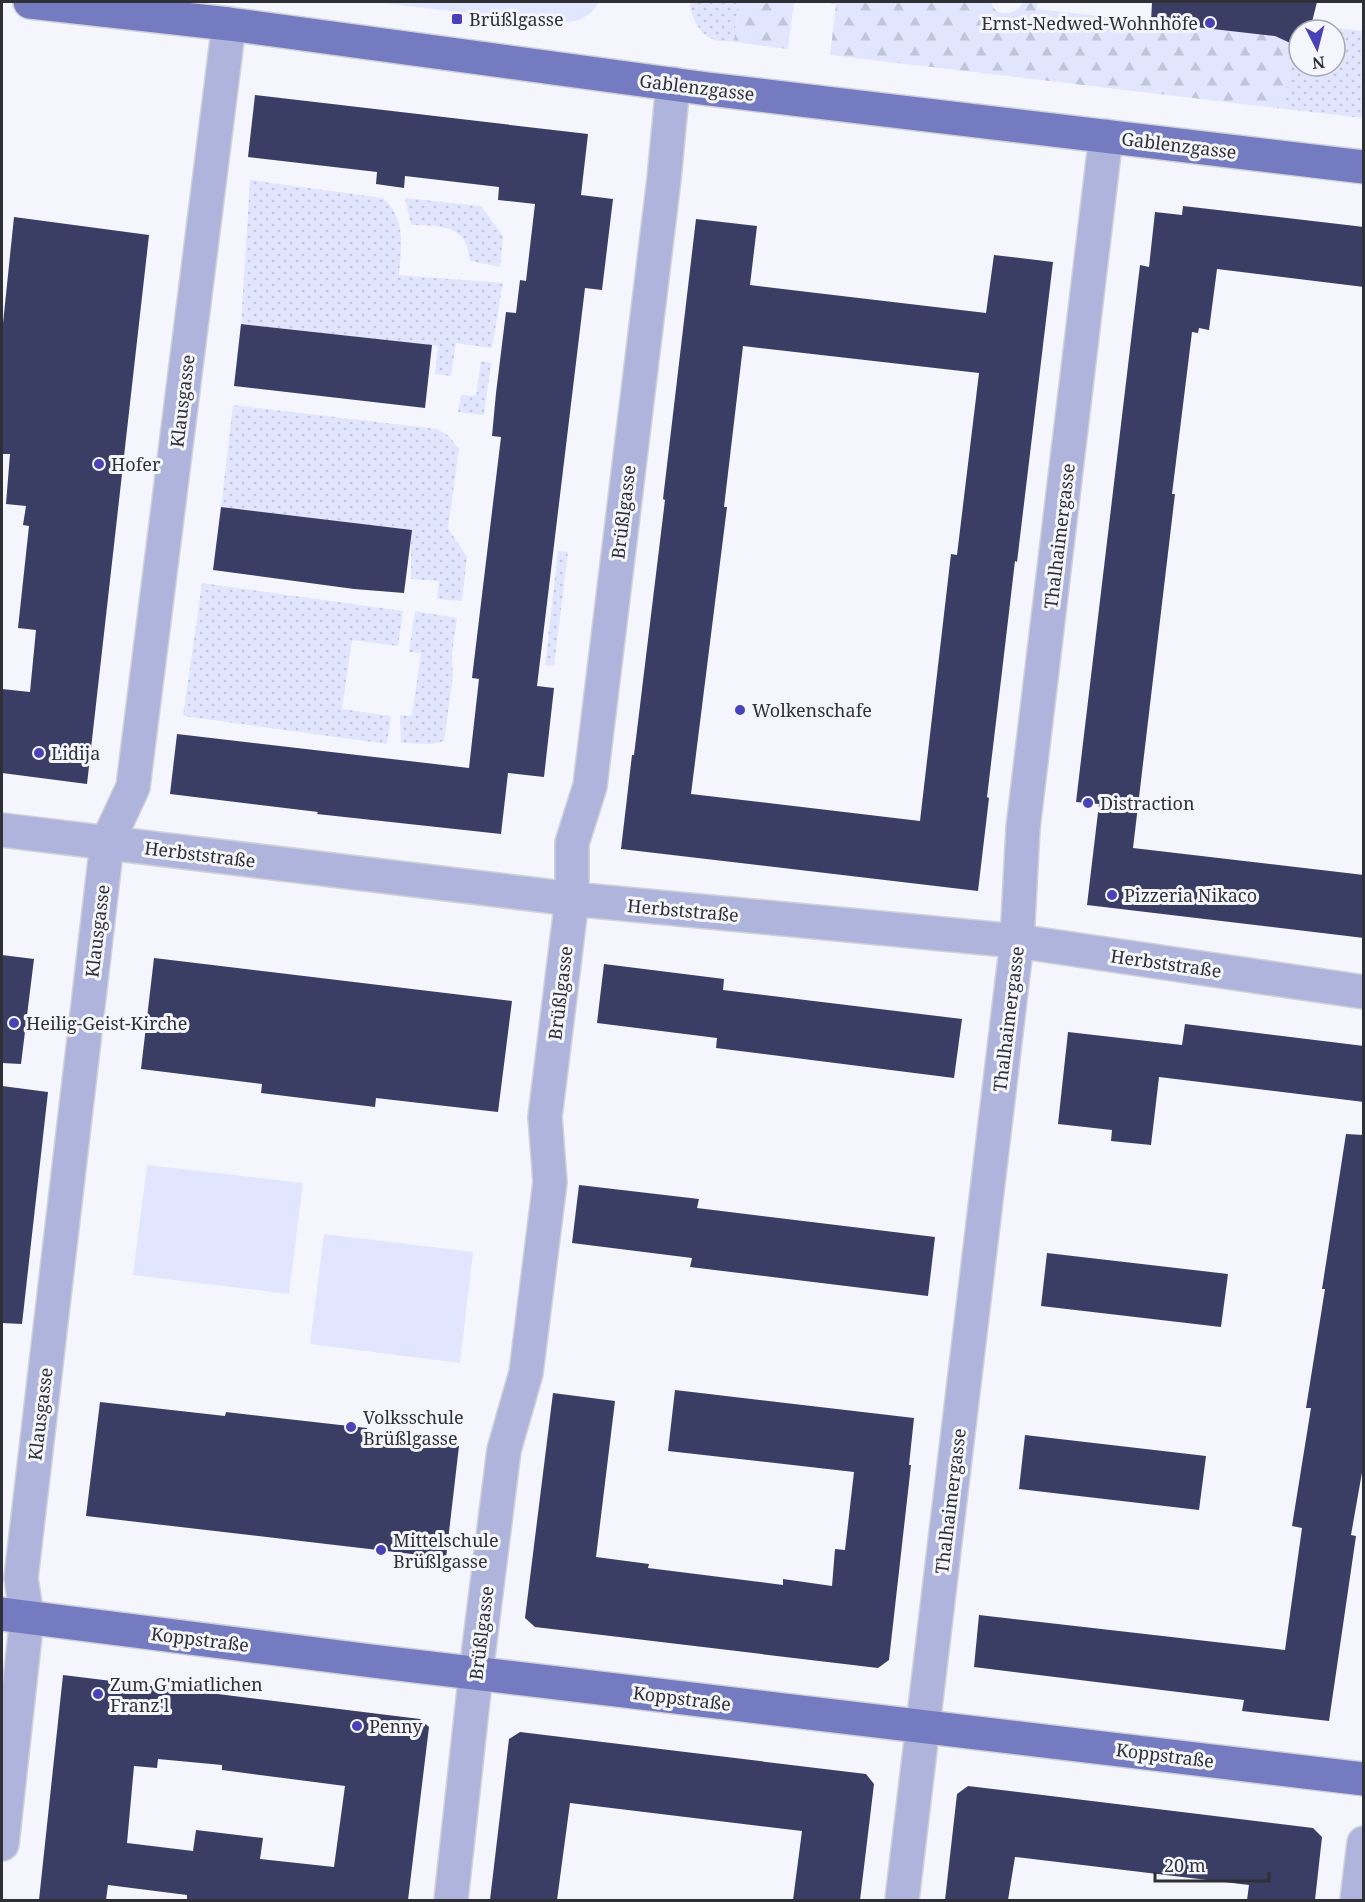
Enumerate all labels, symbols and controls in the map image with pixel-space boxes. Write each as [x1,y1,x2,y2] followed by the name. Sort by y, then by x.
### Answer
[469,7,564,31] place label: Brüßlgasse
[981,11,1198,35] place label: Ernst-Nedwed-Wohnhöfe
[450,12,464,26] marker: Brüßlgasse
[1203,16,1217,30] marker: Ernst-Nedwed-Wohnhöfe
[1287,18,1347,78] north arrow
[1311,51,1326,75] text: N
[638,68,756,106] street label: Gablenzgasse
[1120,126,1238,164] street label: Gablenzgasse
[164,353,200,449] street label: Klausgasse
[111,452,161,476] place label: Hofer
[92,457,106,471] marker: Hofer
[1038,462,1080,610] street label: Thalhaimergasse
[605,464,641,560] street label: Brüßlgasse
[752,698,872,722] place label: Wolkenschafe
[733,703,747,717] marker: Wolkenschafe
[51,741,100,765] place label: Lidija
[32,746,46,760] marker: Lidija
[1100,791,1195,815] place label: Distraction
[1081,796,1095,810] marker: Distraction
[143,835,257,873] street label: Herbststraße
[79,883,115,979] street label: Klausgasse
[1124,883,1257,907] place label: Pizzeria Nikaco
[1105,888,1119,902] marker: Pizzeria Nikaco
[626,893,740,927] street label: Herbststraße
[1109,943,1223,983] street label: Herbststraße
[542,945,578,1041] street label: Brüßlgasse
[987,945,1029,1093] street label: Thalhaimergasse
[26,1011,187,1035] place label: Heilig-Geist-Kirche
[7,1016,21,1030] marker: Heilig-Geist-Kirche
[22,1366,58,1462] street label: Klausgasse
[363,1405,464,1450] place label: Volksschule Brüßlgasse
[344,1420,358,1434] marker: Volksschule Brüßlgasse
[929,1427,971,1575] street label: Thalhaimergasse
[393,1528,499,1573] place label: Mittelschule Brüßlgasse
[374,1543,388,1557] marker: Mittelschule Brüßlgasse
[463,1585,499,1681] street label: Brüßlgasse
[150,1621,250,1657] street label: Koppstraße
[110,1672,263,1717] place label: Zum G'miatlichen Franz'l
[632,1680,732,1716] street label: Koppstraße
[91,1687,105,1701] marker: Zum G'miatlichen Franz'l
[369,1714,423,1738] place label: Penny
[350,1719,364,1733] marker: Penny
[1115,1737,1215,1773] street label: Koppstraße
[1155,1845,1269,1883] scale bar
[1164,1853,1206,1877] text: 20 m

